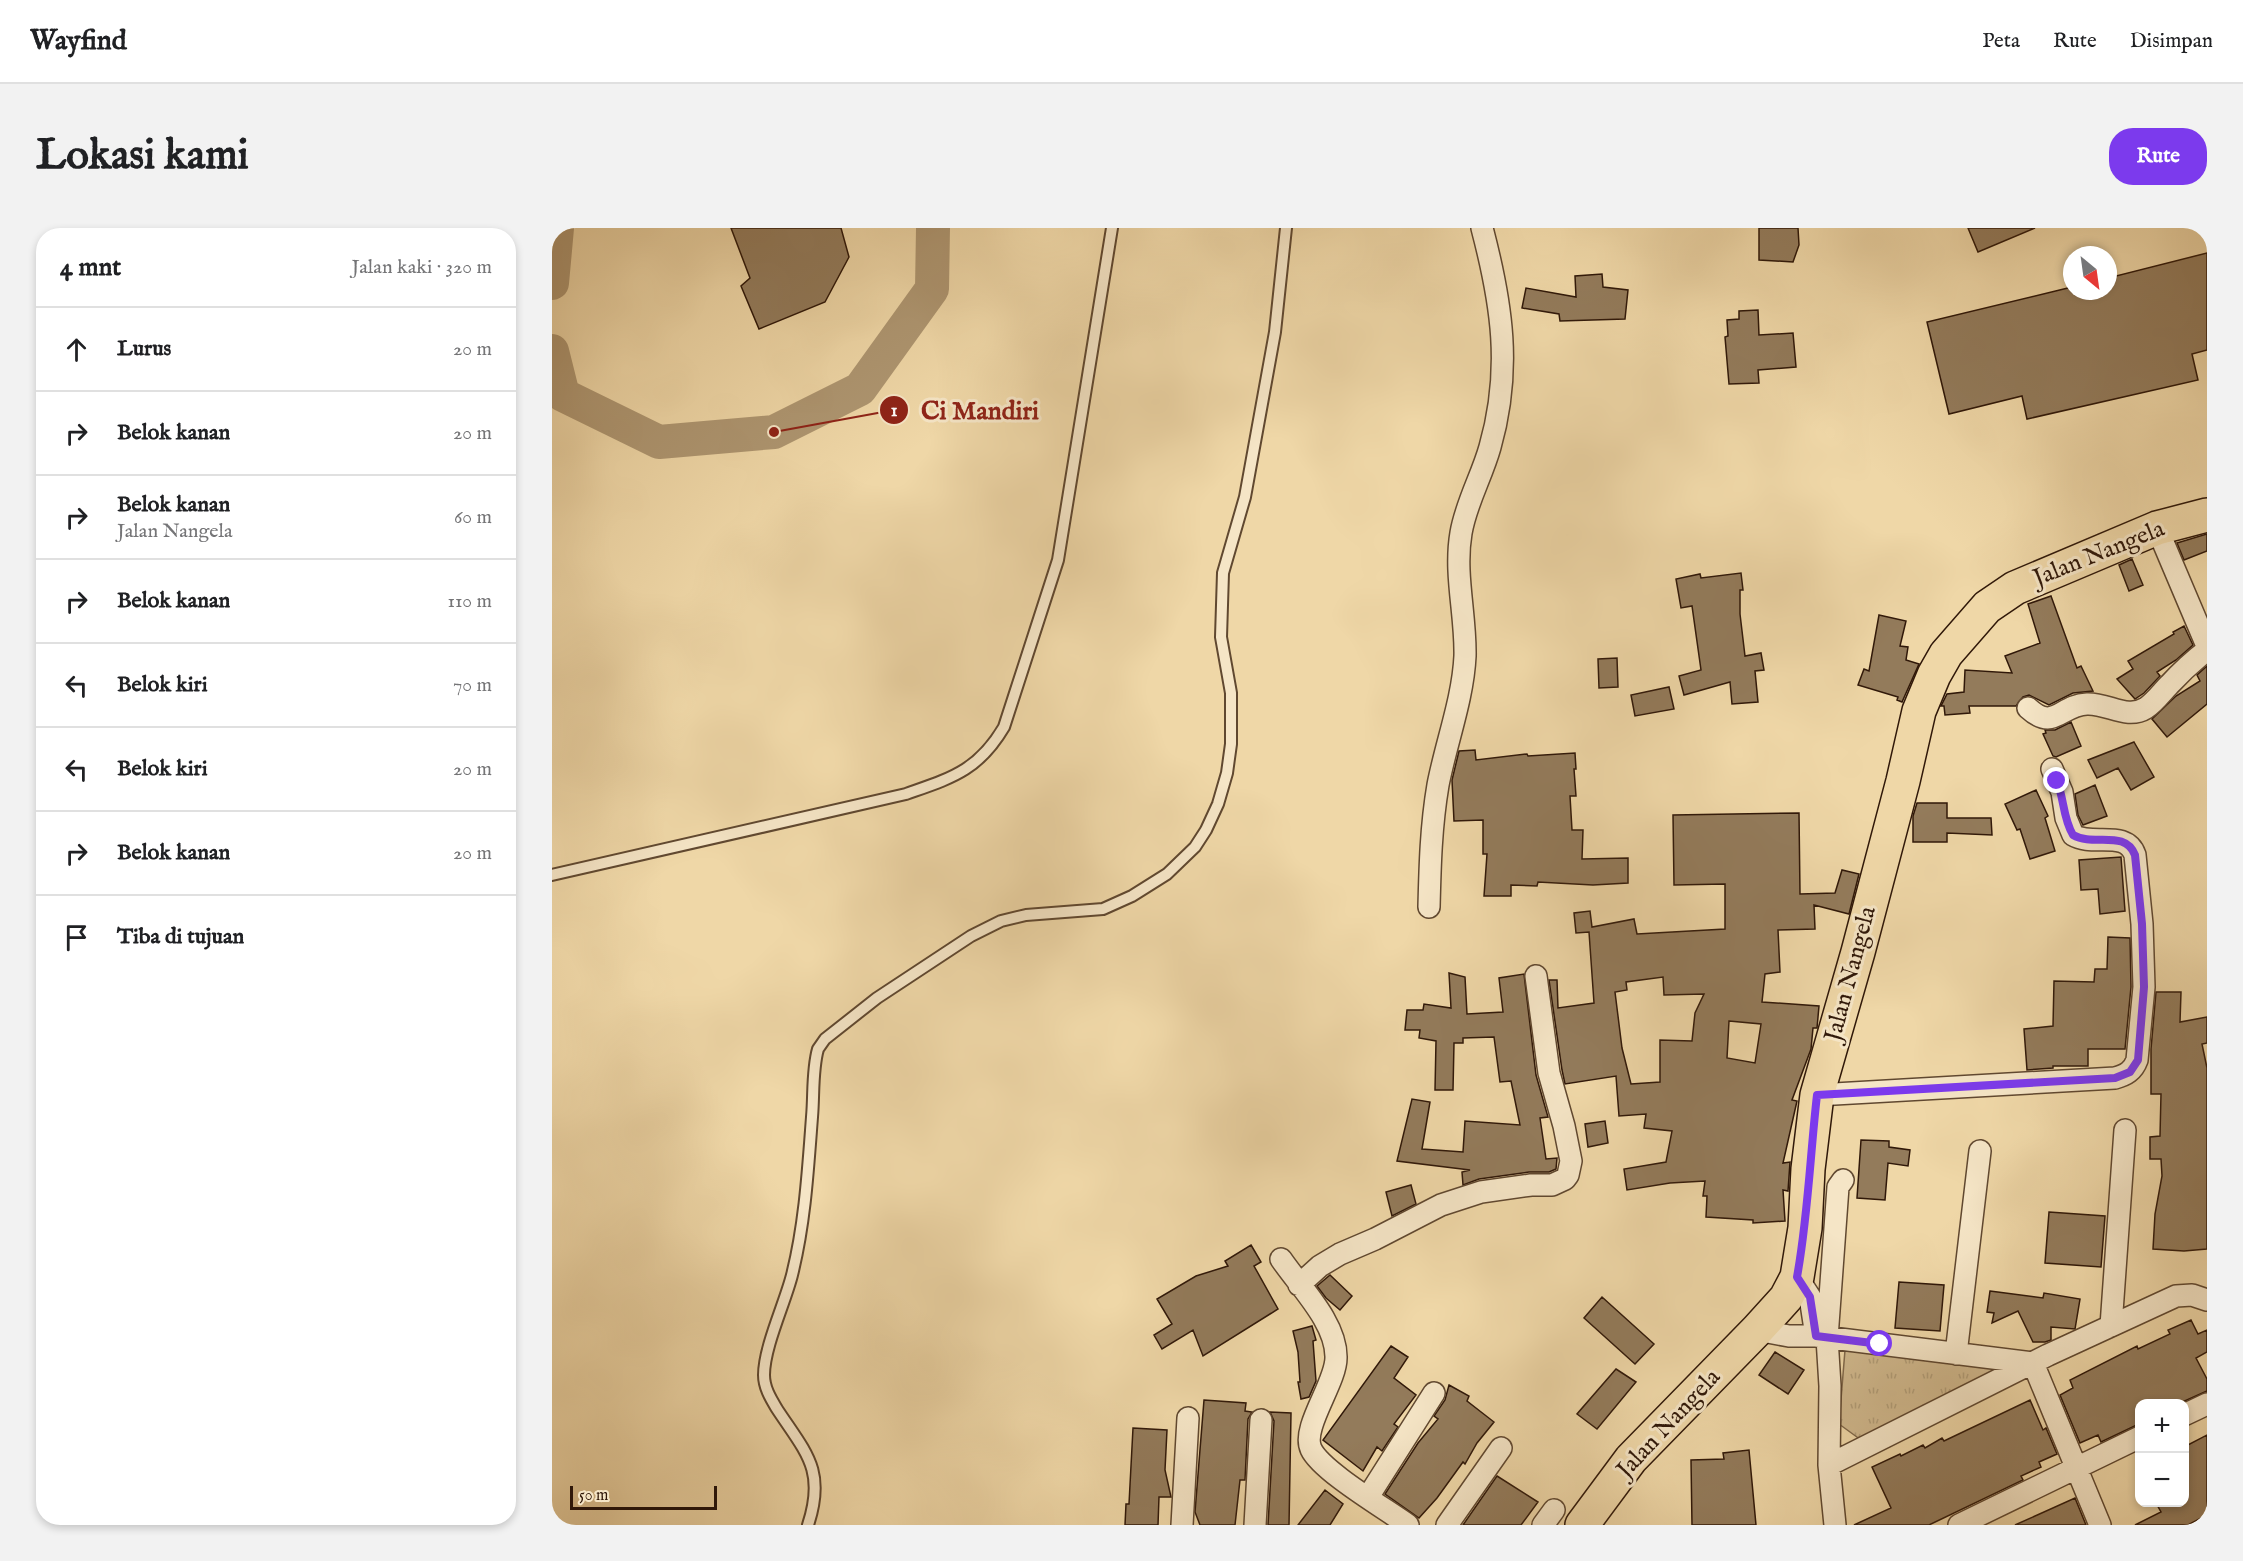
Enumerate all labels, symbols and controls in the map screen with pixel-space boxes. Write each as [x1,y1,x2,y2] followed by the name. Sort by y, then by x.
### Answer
[30,24,127,59] text: Wayfind
[1982,28,2020,55] text: Peta
[2053,28,2097,55] text: Rute
[2130,28,2213,55] text: Disimpan
[2109,128,2207,185] button: Rute
[36,130,249,183] text: Lokasi kami
[2063,246,2117,300] north arrow
[60,251,121,284] text: 4 mnt
[352,255,492,280] text: Jalan kaki · 320 m
[60,333,93,366] icon: ahead
[117,335,171,363] text: Lurus
[453,337,492,362] text: 20 m
[879,388,1051,432] callout: Ci Mandiri
[921,395,1039,428] text: Ci Mandiri
[891,400,898,423] text: 1
[60,417,93,450] icon: right
[117,419,230,447] text: Belok kanan
[453,421,492,446] text: 20 m
[117,491,230,519] text: Belok kanan
[60,501,93,534] icon: right
[454,505,492,530] text: 60 m
[2026,513,2170,595] street label: Jalan Nangela
[117,519,233,544] text: Jalan Nangela
[60,585,93,618] icon: right
[117,587,230,615] text: Belok kanan
[448,589,492,614] text: 110 m
[60,669,93,702] icon: left
[117,671,208,699] text: Belok kiri
[453,673,492,698] text: 70 m
[60,753,93,786] icon: left
[117,755,208,783] text: Belok kiri
[453,757,492,782] text: 20 m
[2043,767,2069,793] route end
[60,837,93,870] icon: right
[117,839,230,867] text: Belok kanan
[453,841,492,866] text: 20 m
[1817,902,1884,1048] street label: Jalan Nangela
[60,921,93,954] icon: arrive
[117,923,244,951] text: Tiba di tujuan
[1866,1330,1892,1356] route start
[1608,1362,1728,1488] street label: Jalan Nangela
[2135,1399,2189,1507] map controls
[2135,1399,2189,1453] button: +
[2135,1453,2189,1507] button: −
[570,1483,717,1510] scale bar
[579,1486,608,1506] text: 50 m

